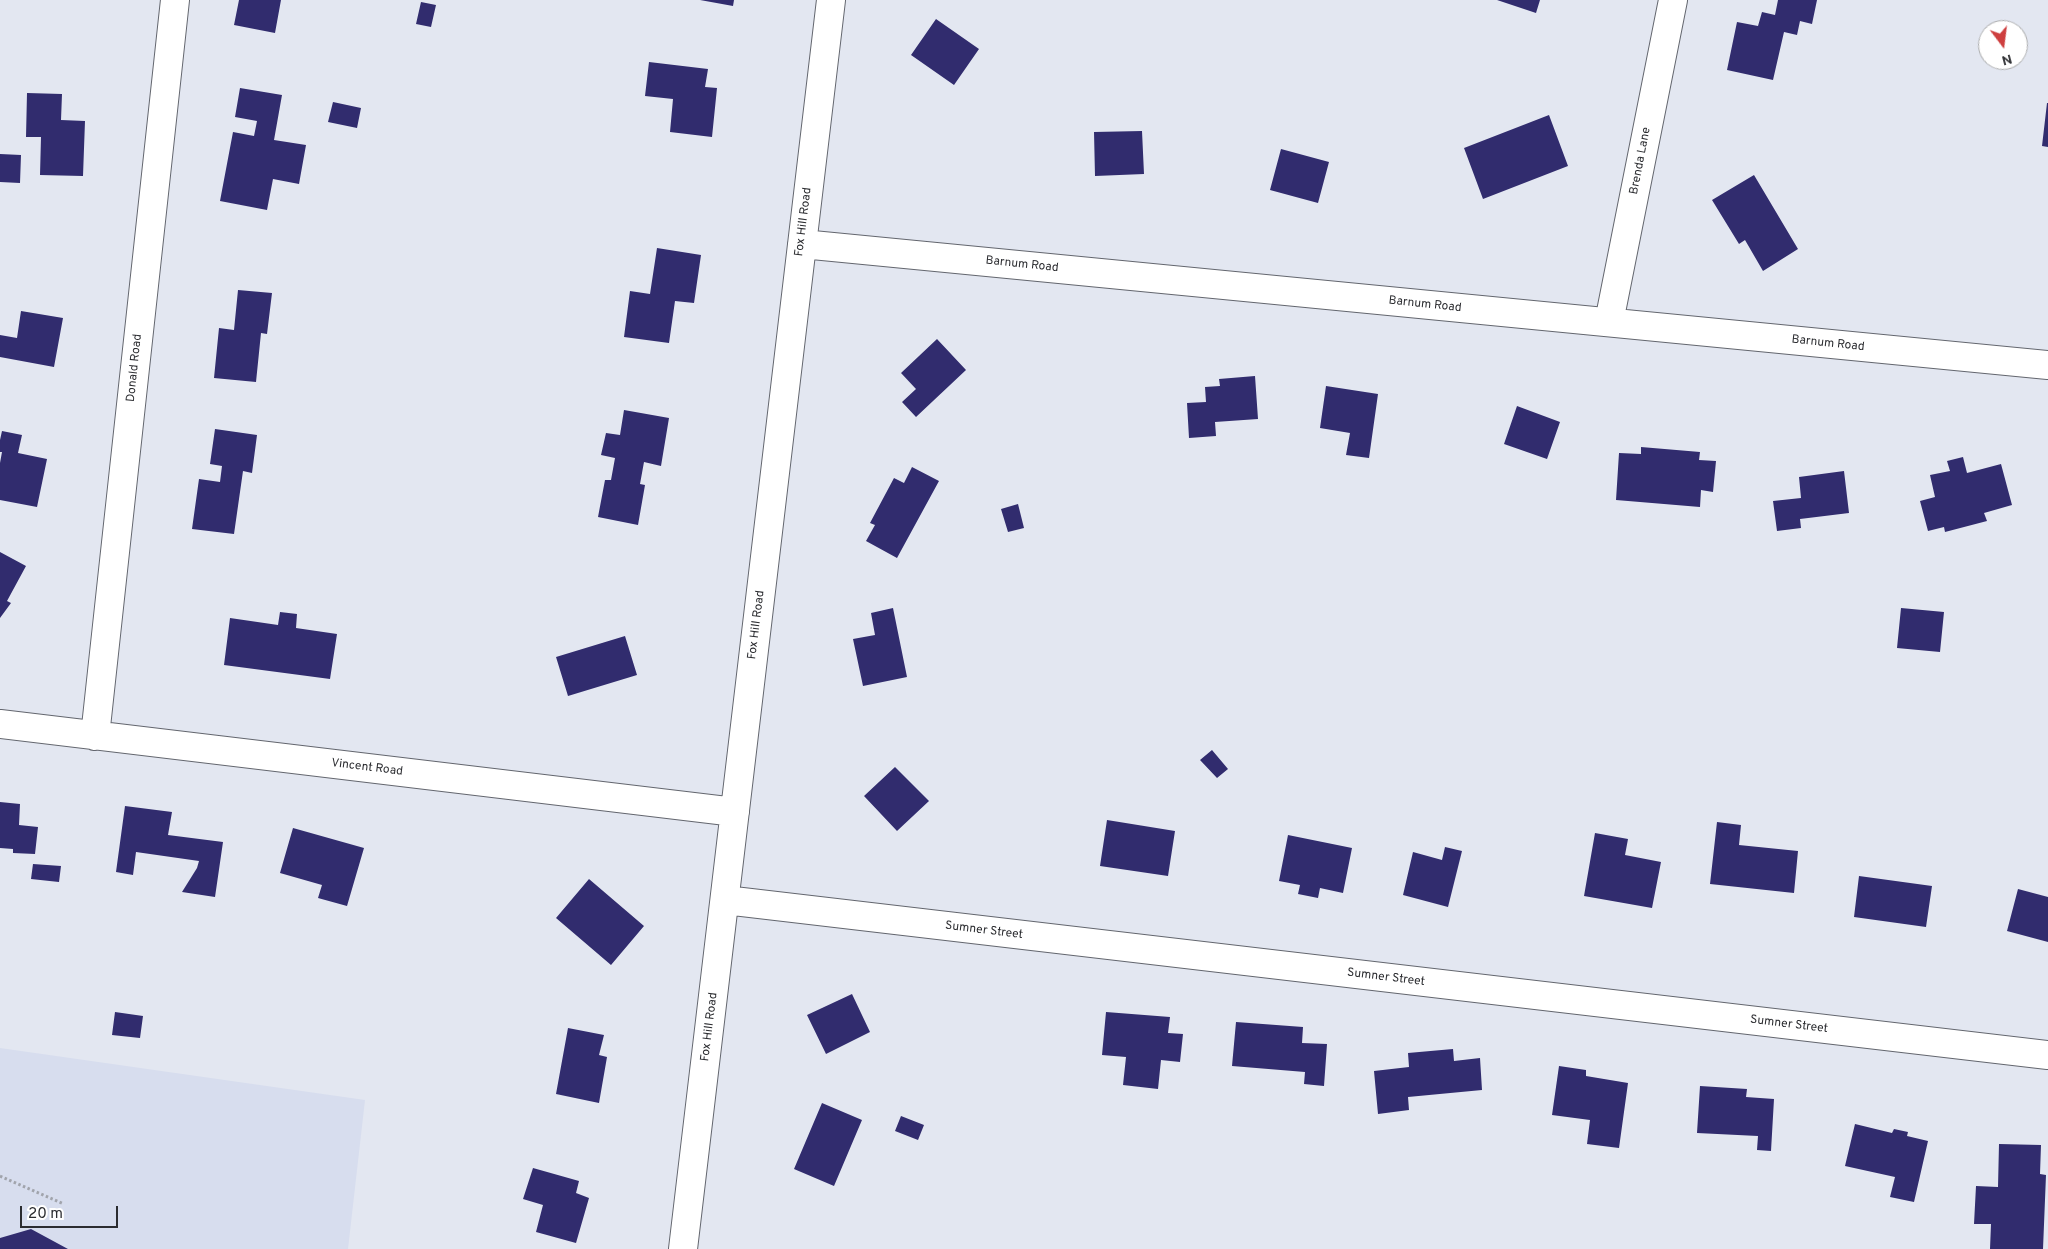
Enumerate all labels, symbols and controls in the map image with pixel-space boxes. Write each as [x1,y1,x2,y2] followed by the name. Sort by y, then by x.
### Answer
[1978,20,2028,70] north arrow
[2000,49,2014,69] text: N
[1627,126,1655,196] street label: Brenda Lane
[793,187,815,257] street label: Fox Hill Road
[985,254,1059,276] street label: Barnum Road
[1388,294,1462,316] street label: Barnum Road
[124,333,146,403] street label: Donald Road
[1791,333,1865,355] street label: Barnum Road
[746,590,768,660] street label: Fox Hill Road
[330,756,404,780] street label: Vincent Road
[944,919,1024,943] street label: Sumner Street
[1346,966,1426,990] street label: Sumner Street
[699,992,721,1062] street label: Fox Hill Road
[1749,1013,1829,1037] street label: Sumner Street
[22,1196,120,1228] scale bar
[28,1205,63,1224] text: 20 m

